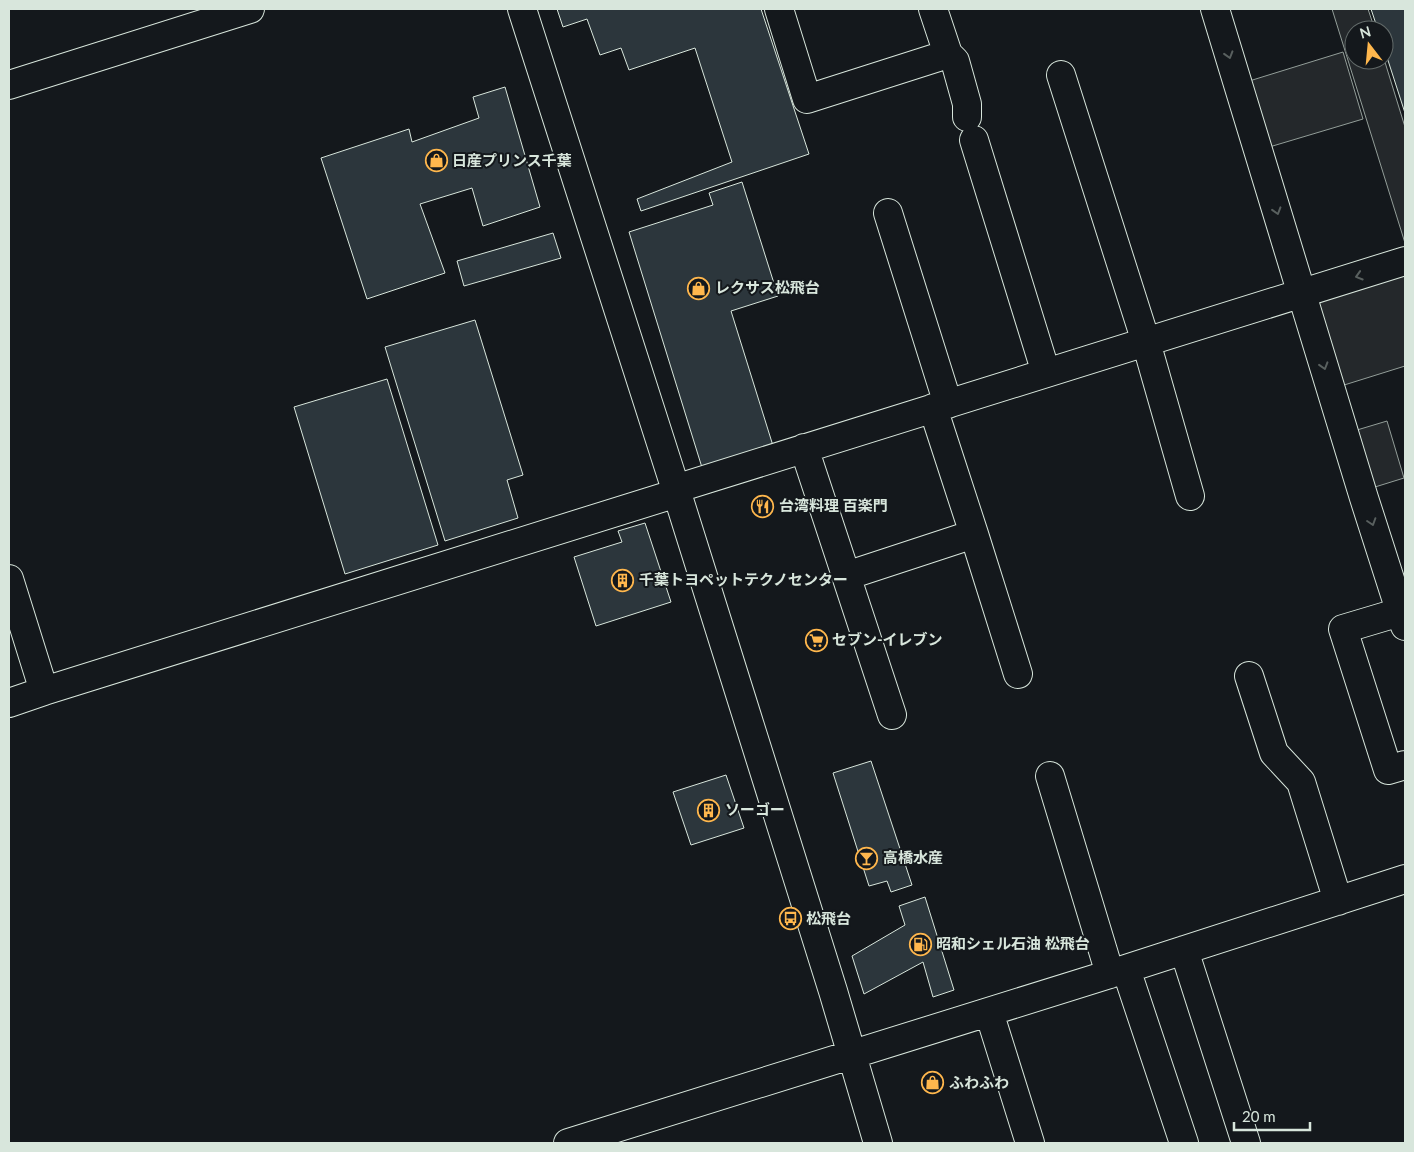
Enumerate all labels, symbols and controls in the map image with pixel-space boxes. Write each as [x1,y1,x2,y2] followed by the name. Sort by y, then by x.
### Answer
[1344,20,1394,70] north arrow
[1358,22,1373,42] text: N
[1224,51,1234,59] one-way arrow
[424,149,448,173] shop icon: 日産プリンス千葉
[452,151,572,169] place label: 日産プリンス千葉
[1271,206,1281,214] one-way arrow
[1355,270,1363,280] one-way arrow
[687,276,711,300] shop icon: レクサス松飛台
[715,278,820,296] place label: レクサス松飛台
[1319,362,1329,370] one-way arrow
[751,494,775,518] restaurant icon: 台湾料理 百楽門
[779,496,888,514] place label: 台湾料理 百楽門
[1366,517,1376,525] one-way arrow
[611,568,635,592] building icon: 千葉トヨペットテクノセンター
[639,570,848,588] place label: 千葉トヨペットテクノセンター
[804,628,828,652] supermarket icon: セブン-イレブン
[832,630,943,648] place label: セブン-イレブン
[697,798,721,822] building icon: ソーゴー
[725,800,785,818] place label: ソーゴー
[855,846,879,870] bar icon: 高橋水産
[883,848,943,866] place label: 高橋水産
[778,907,802,931] bus stop icon: 松飛台
[806,909,851,927] place label: 松飛台
[908,932,932,956] fuel station icon: 昭和シェル石油 松飛台
[936,934,1090,952] place label: 昭和シェル石油 松飛台
[921,1071,945,1095] shop icon: ふわふわ
[949,1073,1009,1091] place label: ふわふわ
[1234,1100,1310,1132] scale bar
[1242,1107,1276,1125] text: 20 m

